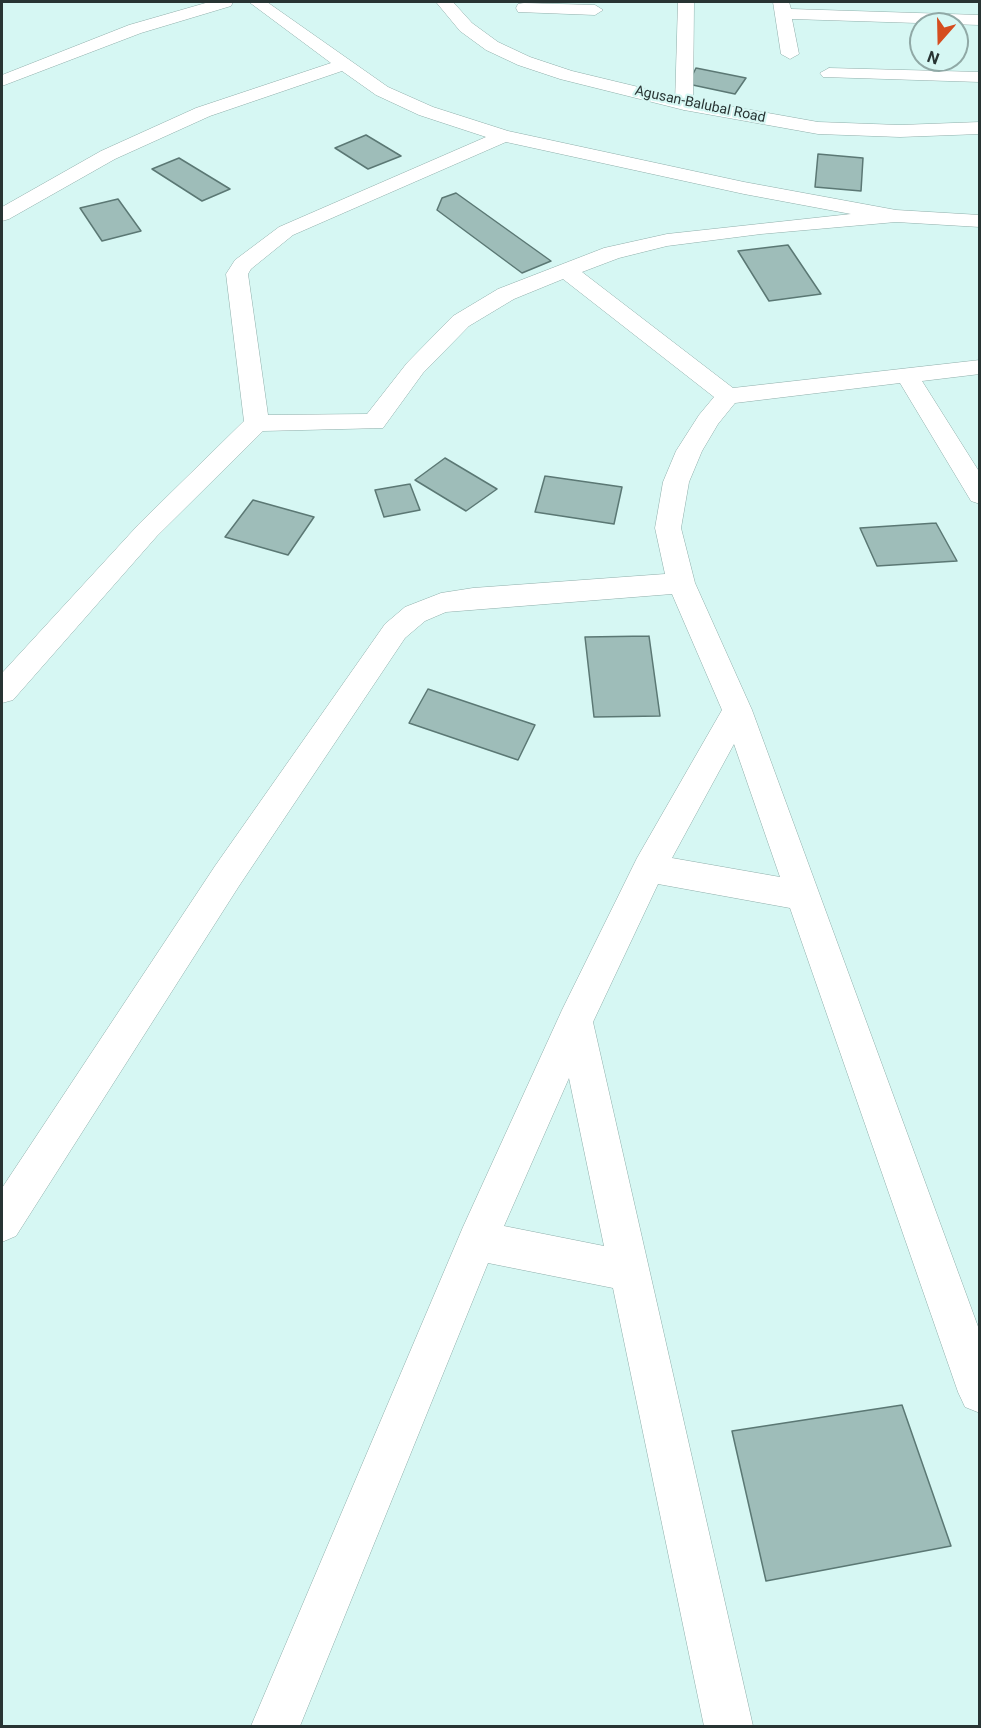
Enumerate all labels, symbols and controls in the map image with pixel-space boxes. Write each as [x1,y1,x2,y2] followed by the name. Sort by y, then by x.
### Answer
[909,12,969,72] north arrow
[925,47,942,68] text: N
[633,83,767,127] street label: Agusan-Balubal Road

